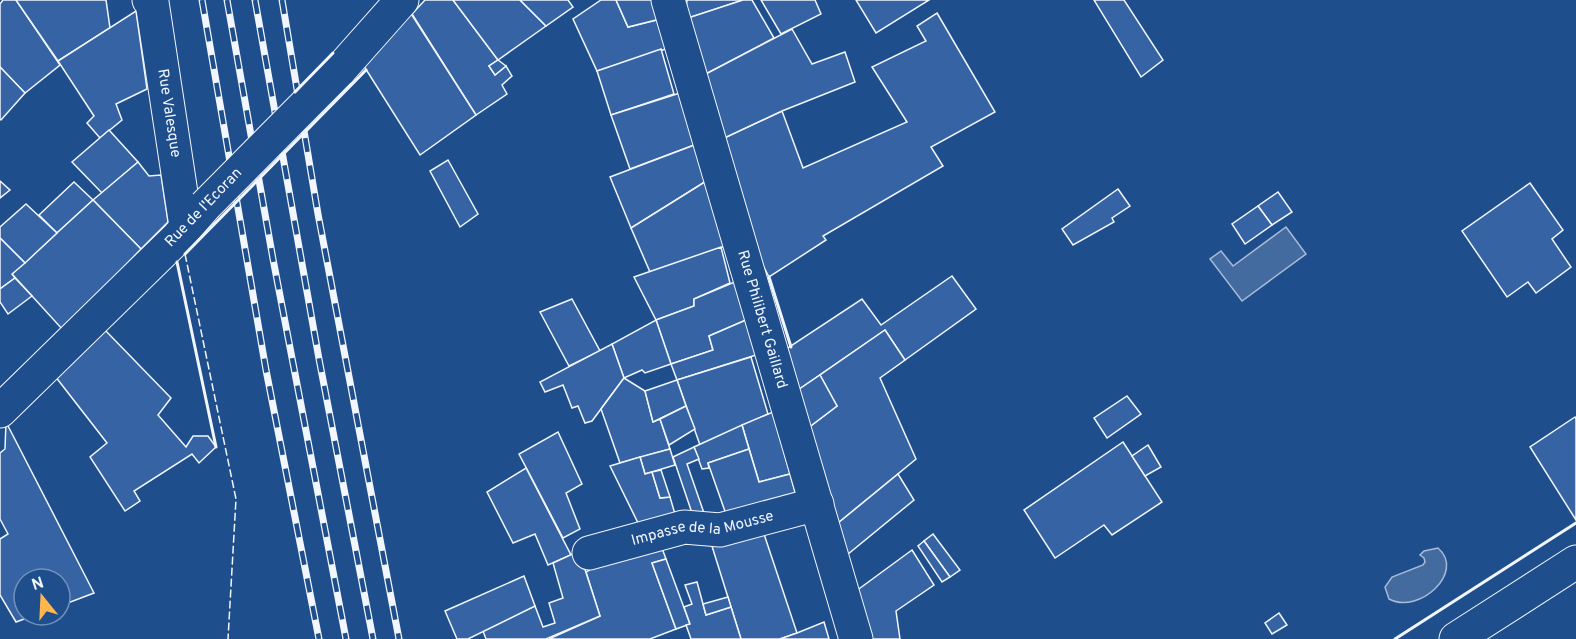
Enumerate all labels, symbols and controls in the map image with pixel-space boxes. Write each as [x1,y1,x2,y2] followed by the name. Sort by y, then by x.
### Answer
[153,67,185,159] street label: Rue Valesque
[161,164,247,252] street label: Rue de l'Ecoran
[733,248,791,391] street label: Rue Philibert Gaillard
[629,507,776,550] street label: Impasse de la Mousse
[12,567,72,627] north arrow
[29,573,47,596] text: N

